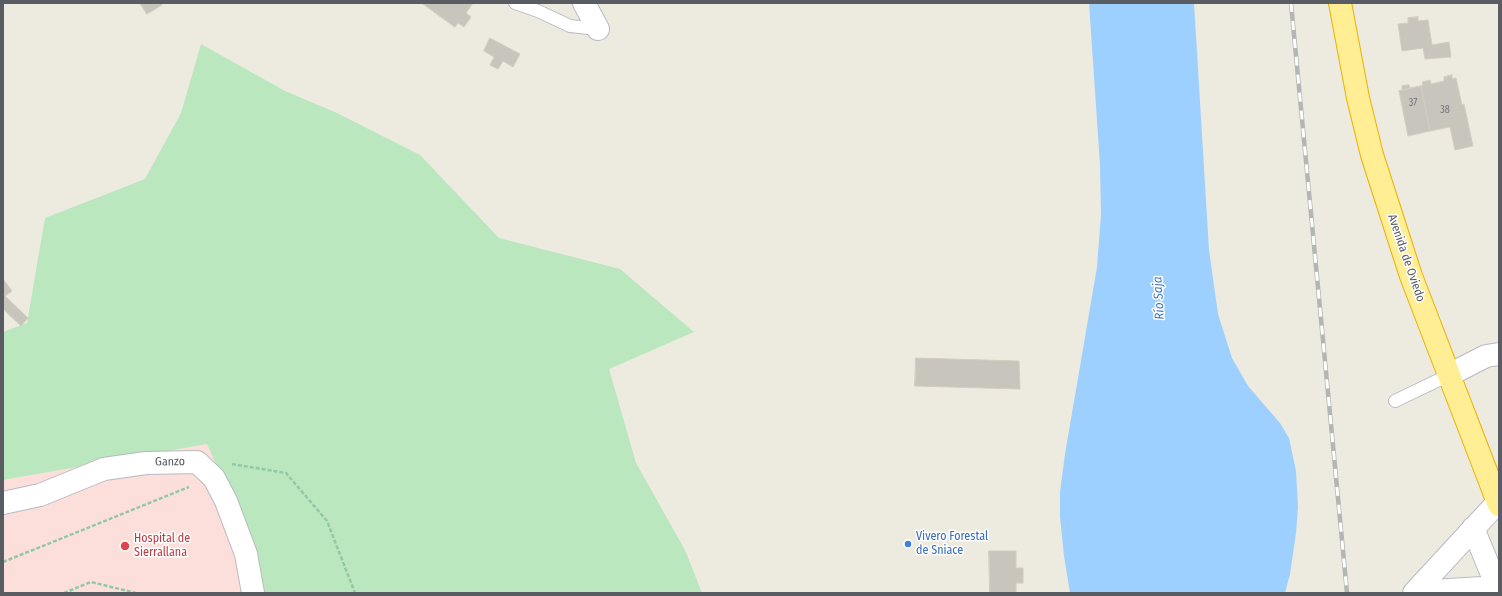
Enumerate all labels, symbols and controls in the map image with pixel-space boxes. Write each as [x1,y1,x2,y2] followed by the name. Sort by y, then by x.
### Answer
[1409,97,1417,109] house number: 37
[1440,104,1450,116] house number: 38
[1384,212,1428,304] street label: Avenida de Oviedo
[1150,276,1168,320] water label: Río Saja
[155,455,185,469] street label: Ganzo
[916,530,988,558] place label: Vivero Forestal de Sniace
[134,532,190,560] place label: Hospital de Sierrallana
[903,539,913,549] marker: Vivero Forestal de Sniace
[119,540,131,552] marker: Hospital de Sierrallana

